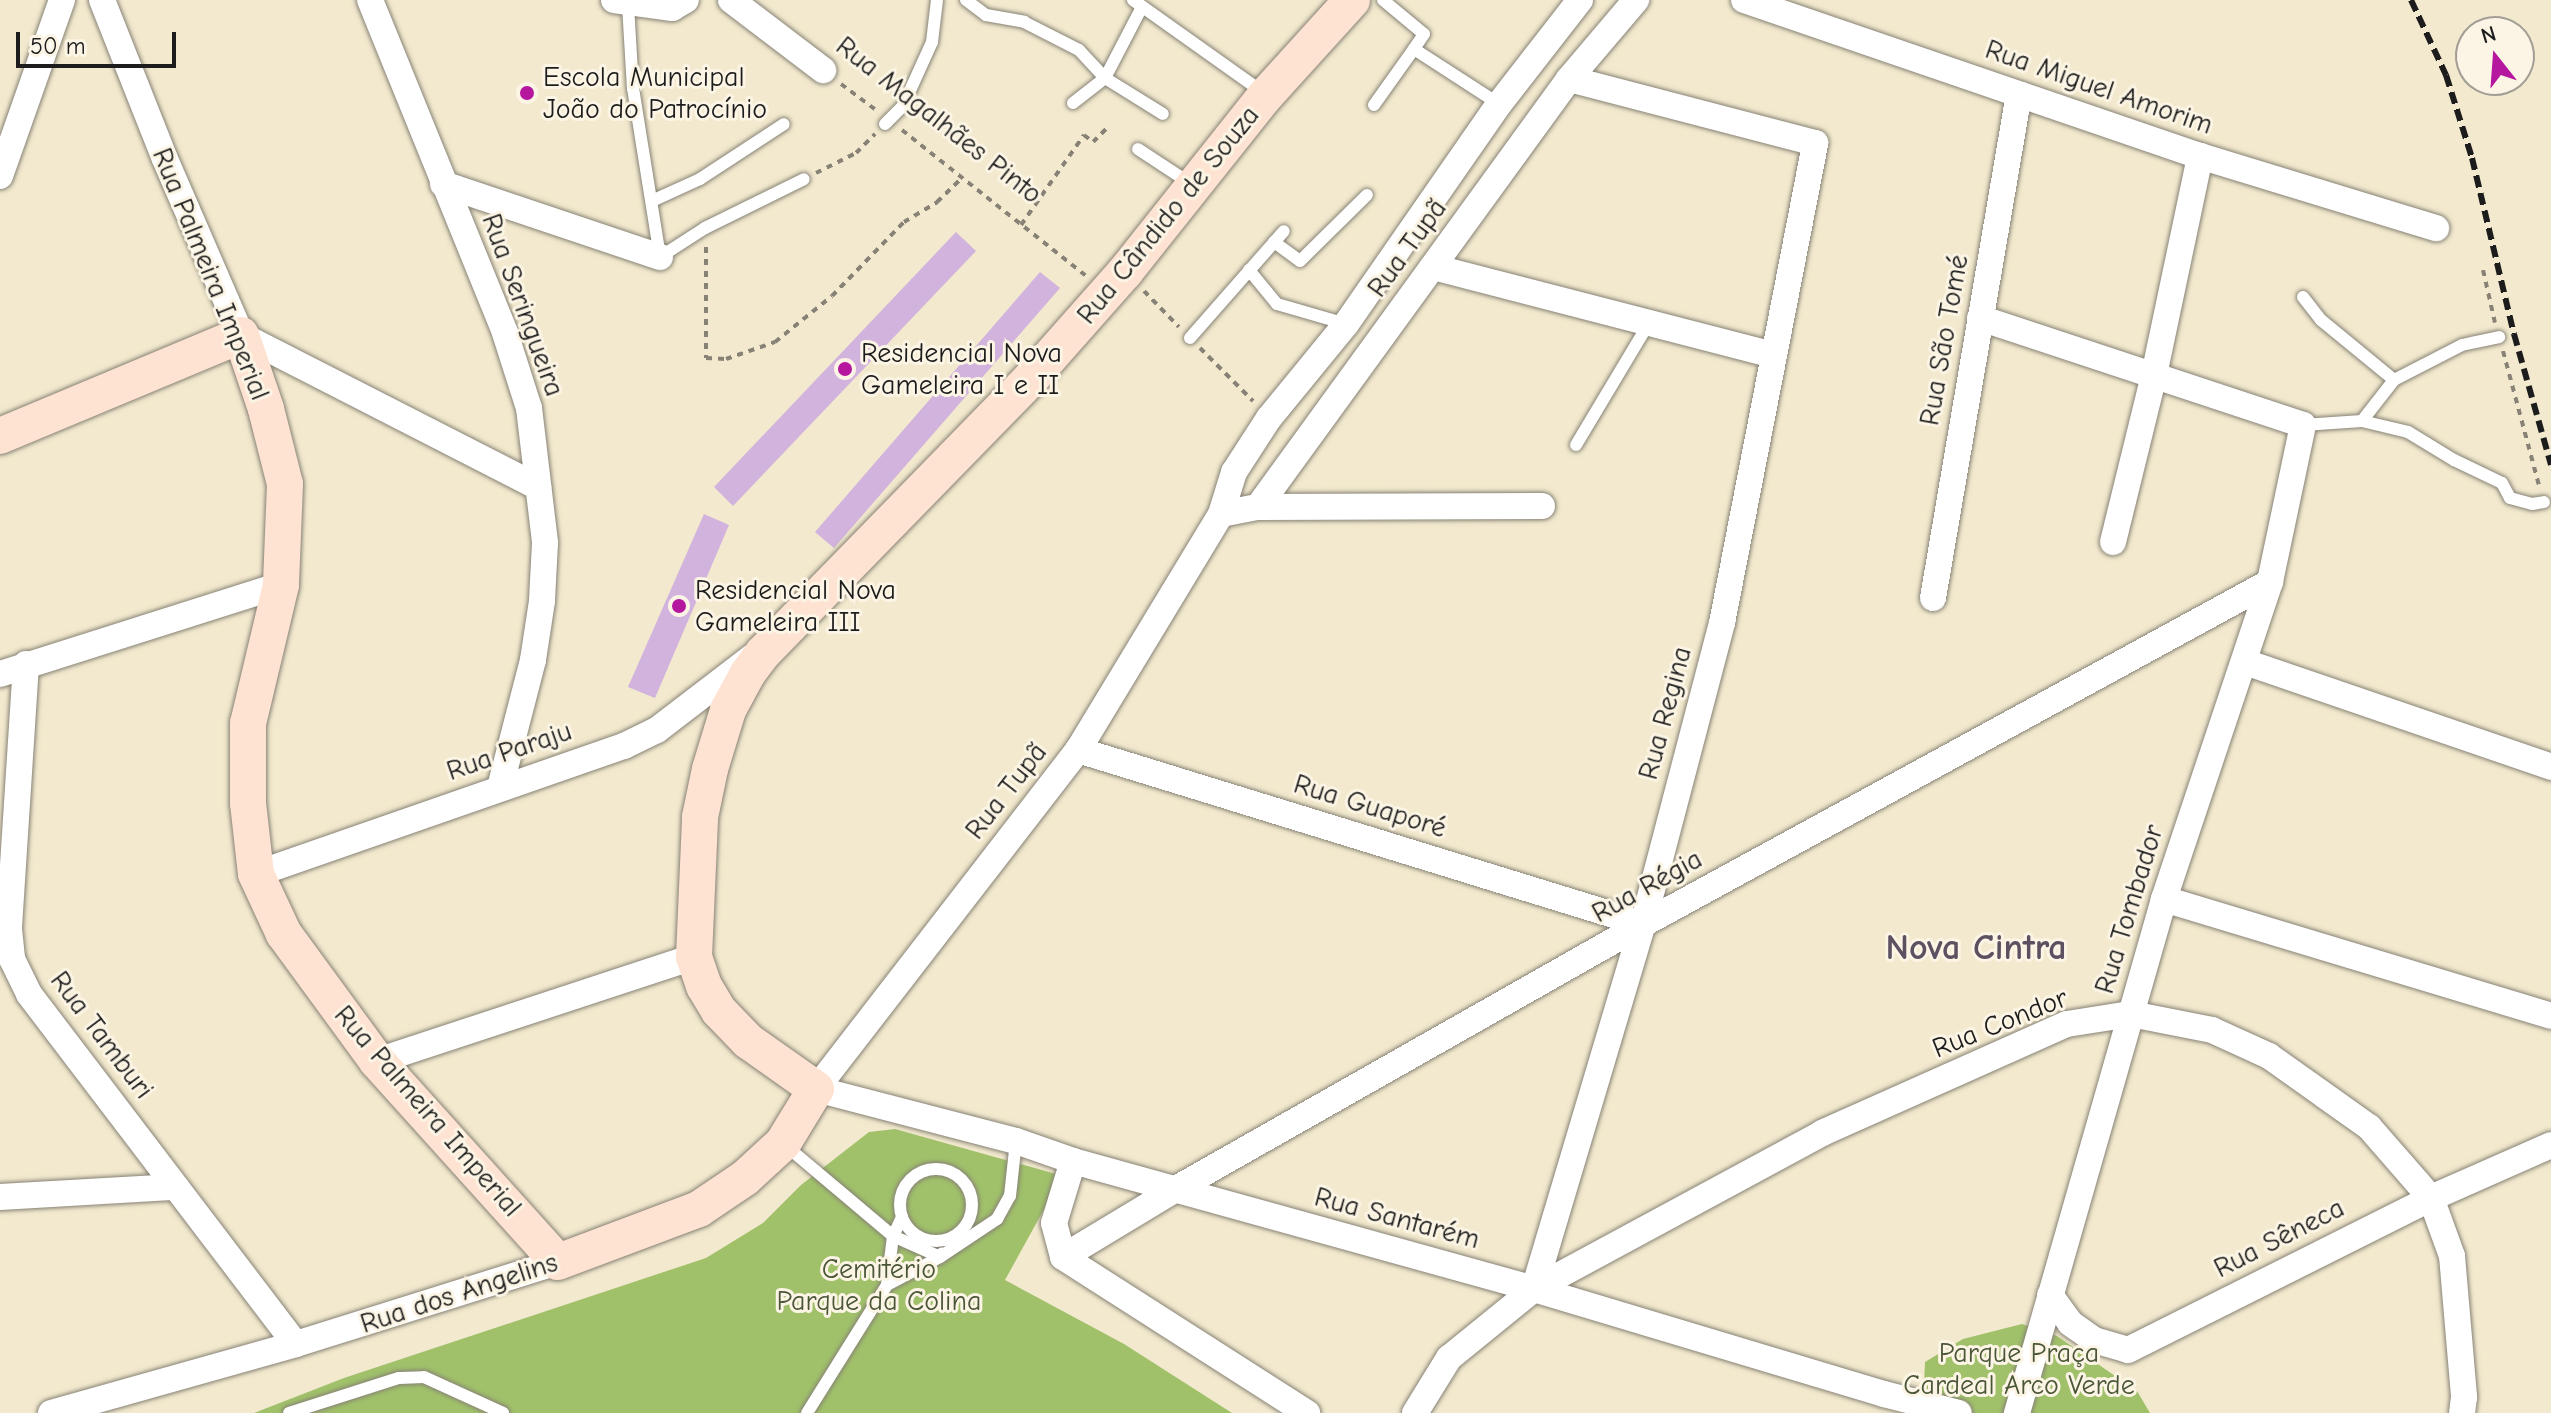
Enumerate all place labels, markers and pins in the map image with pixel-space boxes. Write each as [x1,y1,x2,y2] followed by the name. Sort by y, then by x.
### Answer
[543,60,767,126] place label: Escola Municipal João do Patrocínio
[518,84,536,102] marker: Escola Municipal João do Patrocínio
[861,336,1062,402] place label: Residencial Nova Gameleira I e II
[836,360,854,378] marker: Residencial Nova Gameleira I e II
[695,573,896,639] place label: Residencial Nova Gameleira III
[670,597,688,615] marker: Residencial Nova Gameleira III

